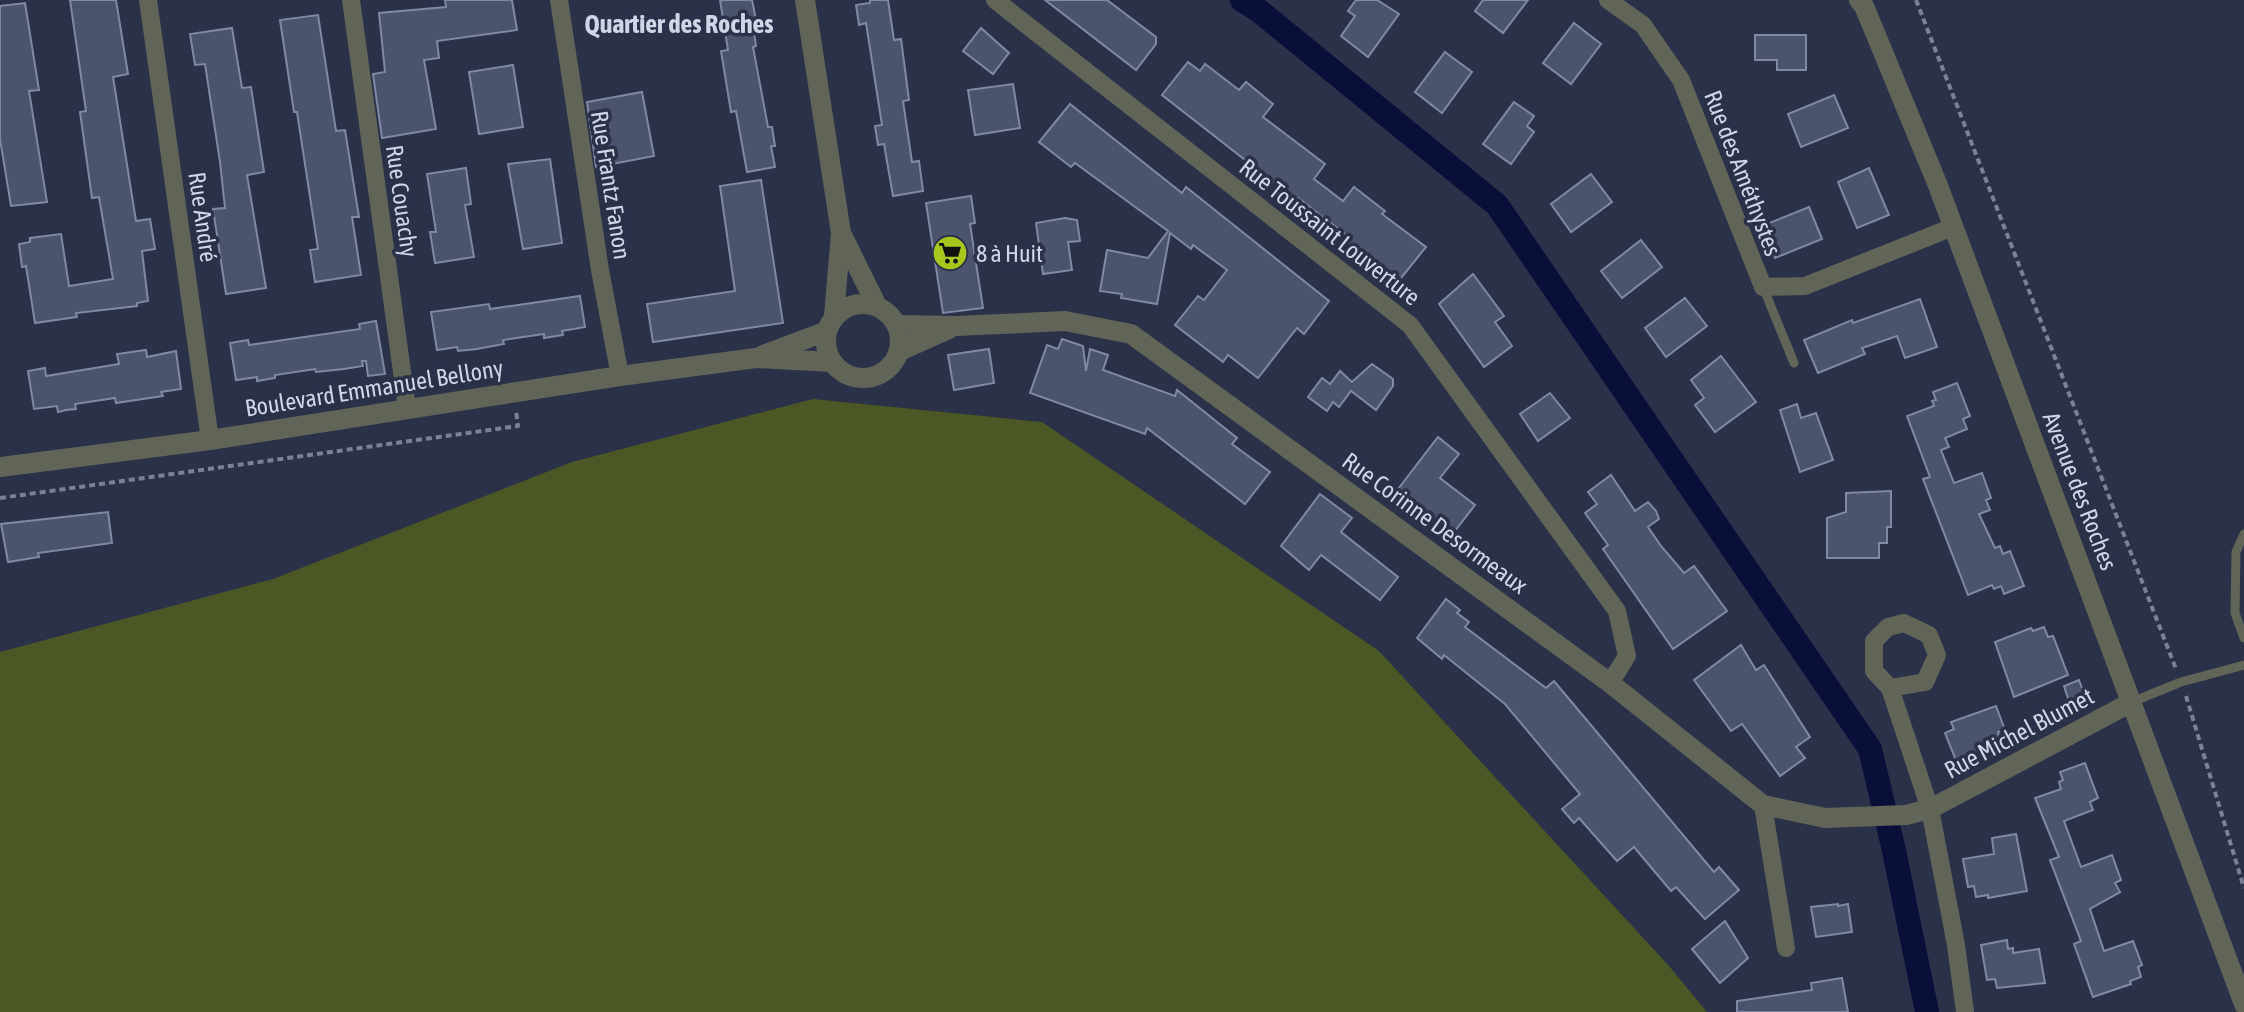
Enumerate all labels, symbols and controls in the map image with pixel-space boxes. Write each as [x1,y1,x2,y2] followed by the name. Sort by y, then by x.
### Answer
[584,9,774,39] district label: Quartier des Roches
[1699,87,1787,259] street label: Rue des Améthystes
[586,109,636,261] street label: Rue Frantz Fanon
[381,143,423,259] street label: Rue Couachy
[1235,153,1425,311] street label: Rue Toussaint Louverture
[183,170,223,264] street label: Rue André
[931,234,969,272] supermarket icon: 8 à Huit
[976,240,1043,267] place label: 8 à Huit
[243,354,505,422] street label: Boulevard Emmanuel Bellony
[2037,408,2123,574] street label: Avenue des Roches
[1337,447,1533,599] street label: Rue Corinne Desormeaux
[1940,682,2098,784] street label: Rue Michel Blumet

